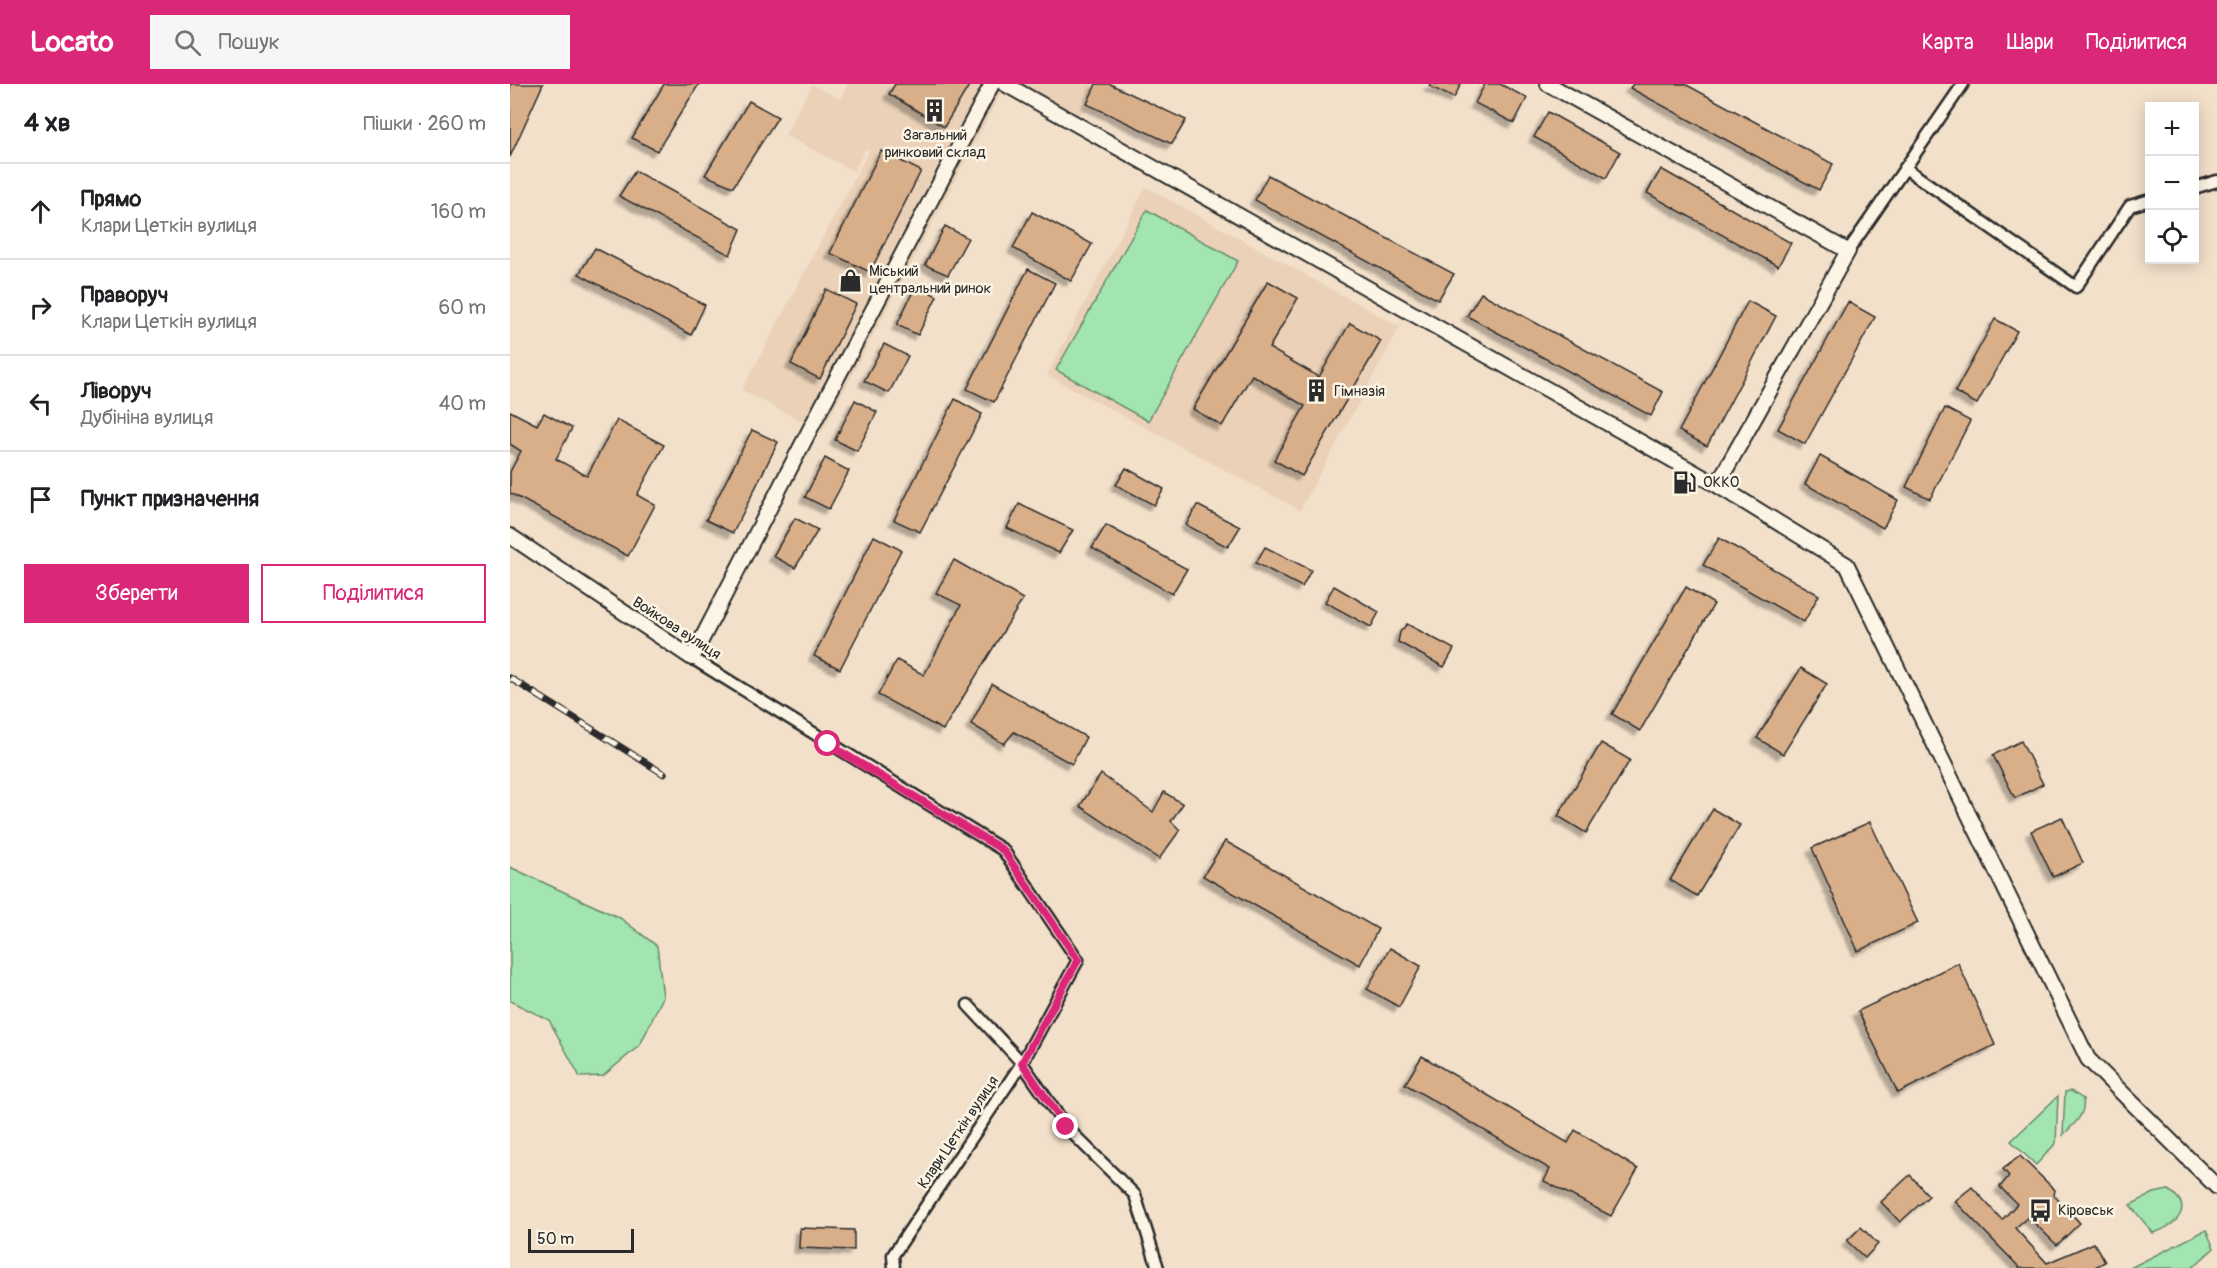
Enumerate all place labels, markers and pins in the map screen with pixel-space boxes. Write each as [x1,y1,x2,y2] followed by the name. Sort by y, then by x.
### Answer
[922,98,948,124] building icon: Загальний ринковий склад
[885,126,985,162] place label: Загальний ринковий склад
[869,262,992,298] place label: Міський центральний ринок
[838,267,864,293] shop icon: Міський центральний ринок
[1303,378,1329,404] building icon: Гімназія
[1334,382,1385,401] place label: Гімназія
[1672,469,1698,495] fuel station icon: ОККО
[1703,473,1739,492] place label: ОККО
[2027,1197,2053,1223] bus stop icon: Кіровськ
[2058,1201,2114,1220] place label: Кіровськ

